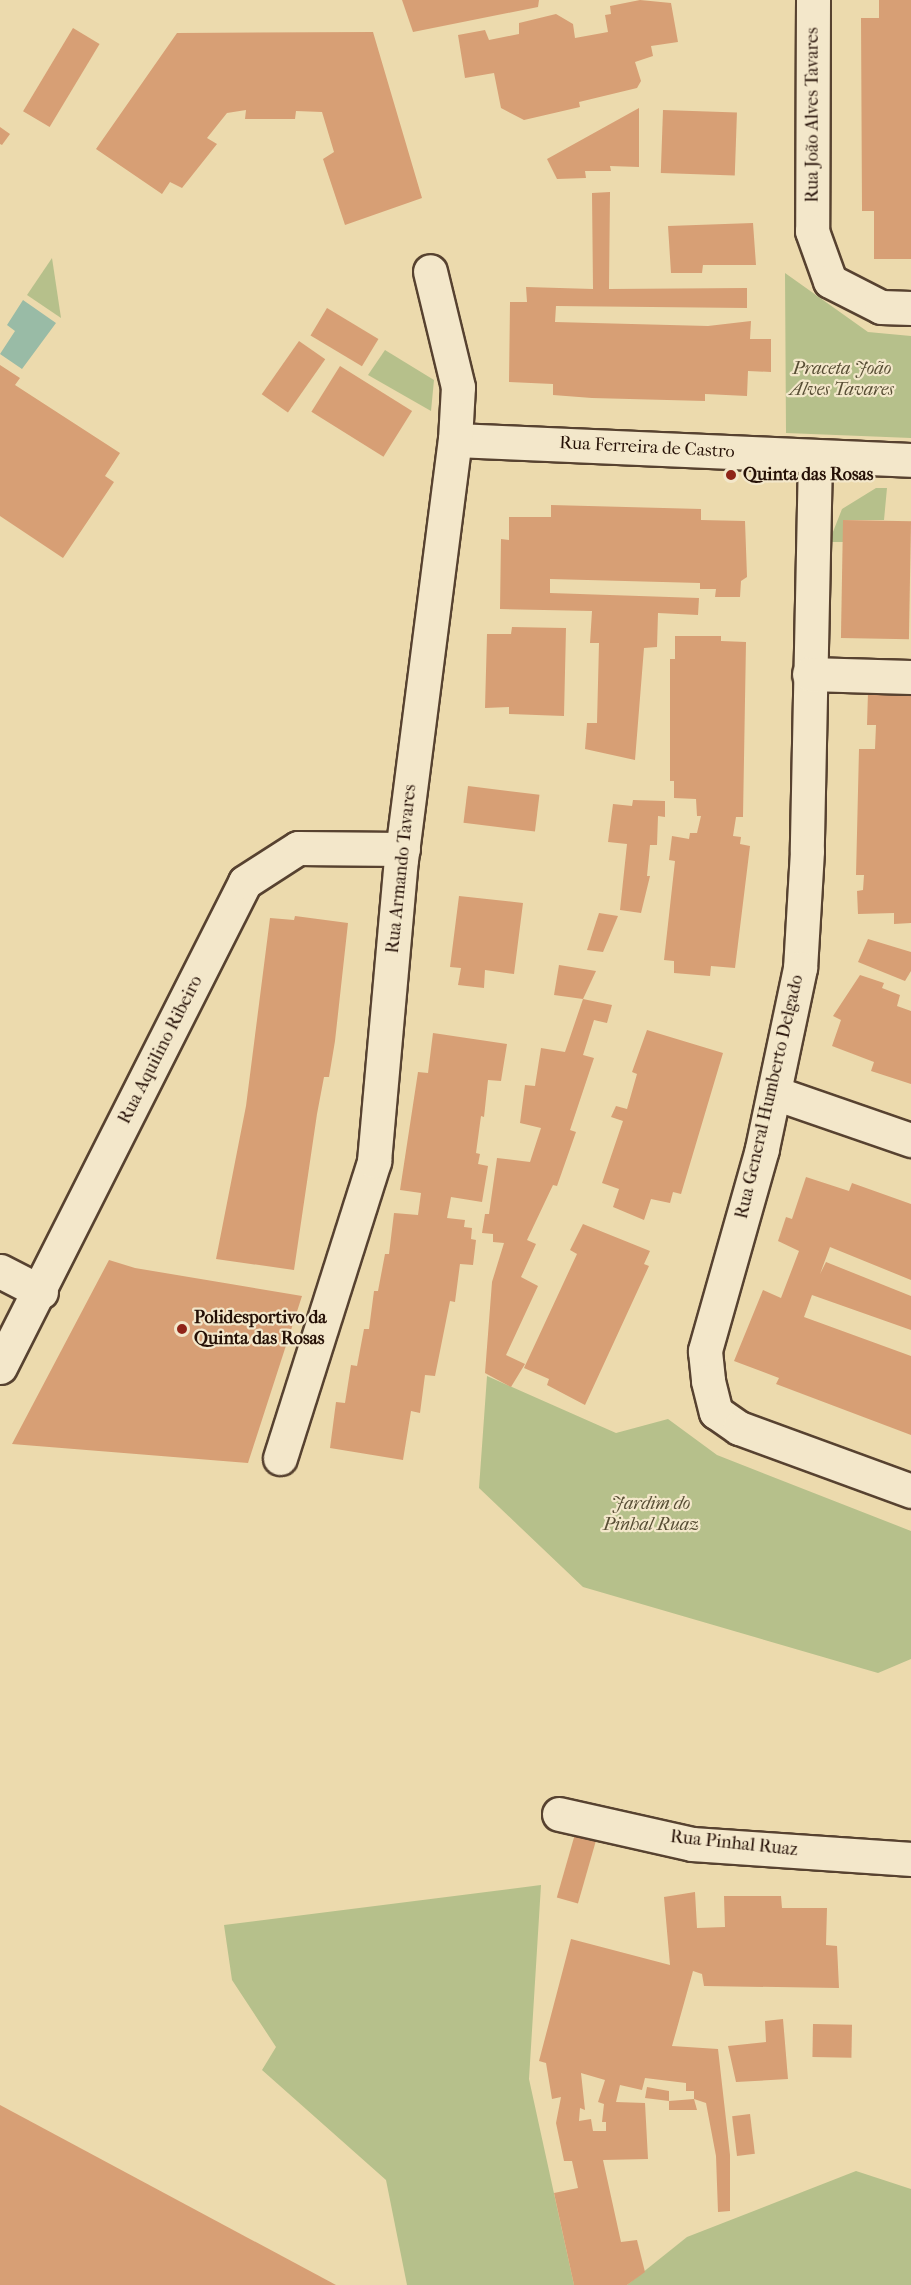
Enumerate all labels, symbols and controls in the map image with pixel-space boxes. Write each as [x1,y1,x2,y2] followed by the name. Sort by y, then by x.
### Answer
[802,27,824,203] street label: Rua João Alves Tavares
[790,359,894,401] park label: Praceta João Alves Tavares
[559,433,735,463] street label: Rua Ferreira de Castro
[743,464,873,486] place label: Quinta das Rosas
[724,468,738,482] marker: Quinta das Rosas
[382,783,422,955] street label: Rua Armando Tavares
[114,972,208,1128] street label: Rua Aquilino Ribeiro
[731,973,809,1221] street label: Rua General Humberto Delgado
[194,1308,327,1350] place label: Polidesportivo da Quinta das Rosas
[175,1322,189,1336] marker: Polidesportivo da Quinta das Rosas
[603,1494,699,1537] park label: Jardim do Pinhal Ruaz
[669,1827,799,1861] street label: Rua Pinhal Ruaz

